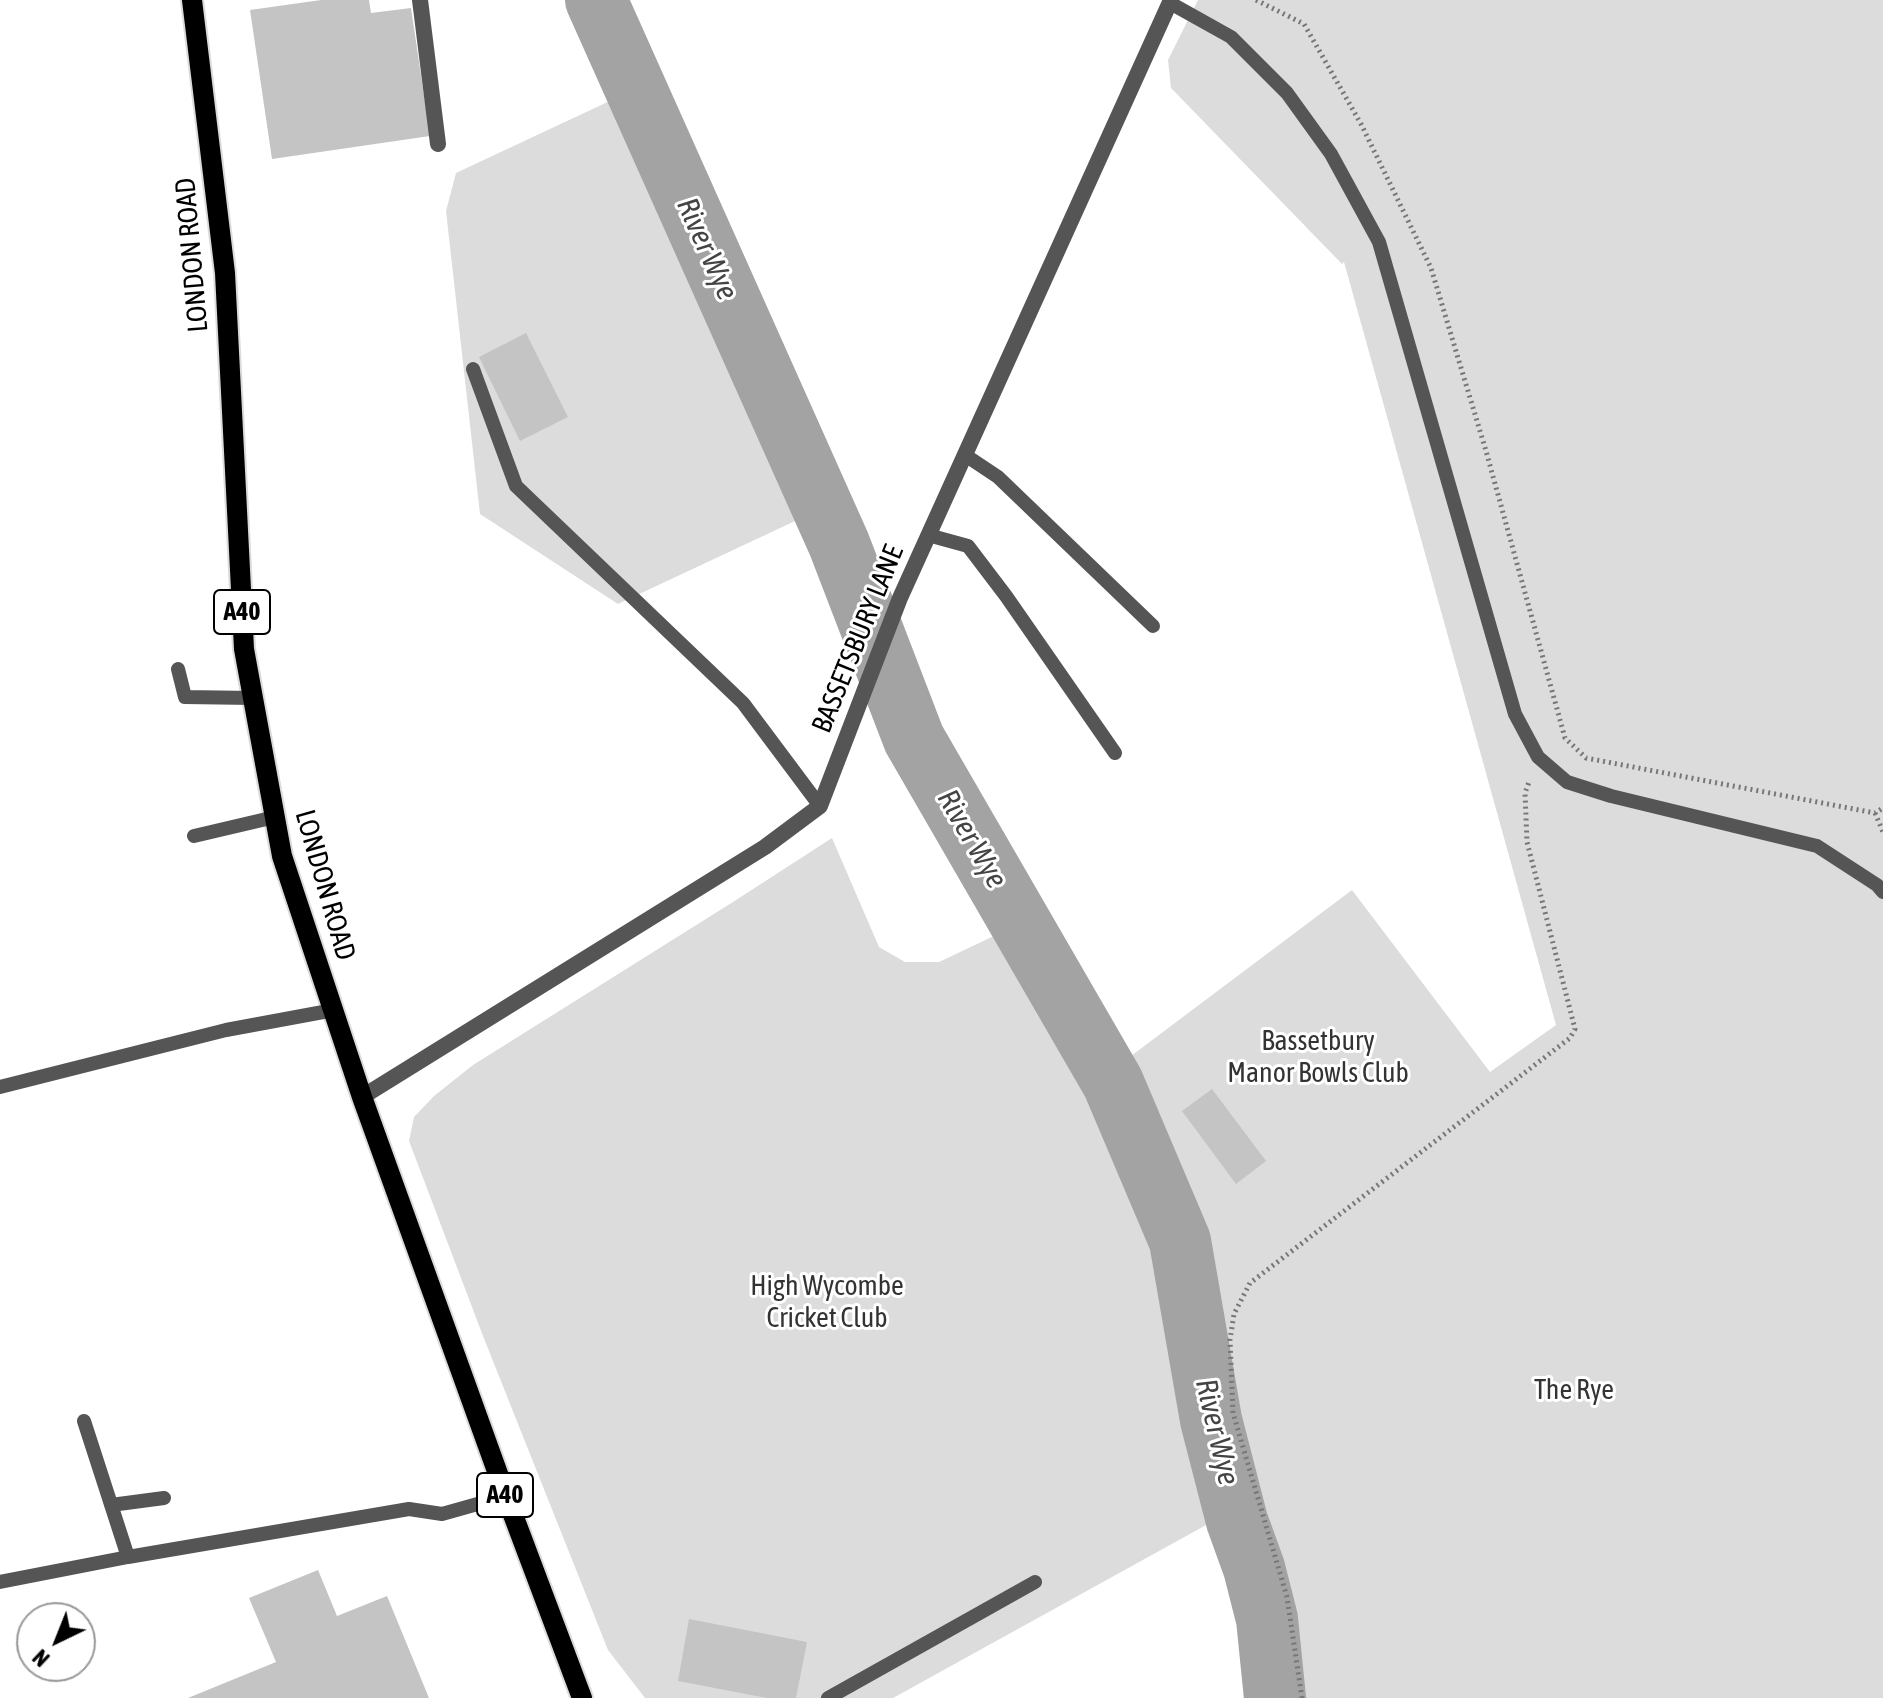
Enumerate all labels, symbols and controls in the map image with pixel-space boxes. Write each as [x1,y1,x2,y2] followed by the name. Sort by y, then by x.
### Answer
[169,176,215,334] street label: LONDON ROAD
[669,192,745,306] water label: River Wye
[805,540,911,738] street label: BASSETSBURY LANE
[214,590,270,634] road number: A40
[929,783,1015,895] water label: River Wye
[287,806,363,964] street label: LONDON ROAD
[1227,1024,1409,1090] park label: Bassetbury Manor Bowls Club
[750,1269,904,1335] park label: High Wycombe Cricket Club
[1534,1373,1614,1407] park label: The Rye
[1187,1375,1247,1489] water label: River Wye
[477,1473,533,1517] road number: A40
[16,1602,96,1682] north arrow
[27,1644,55,1672] text: N

